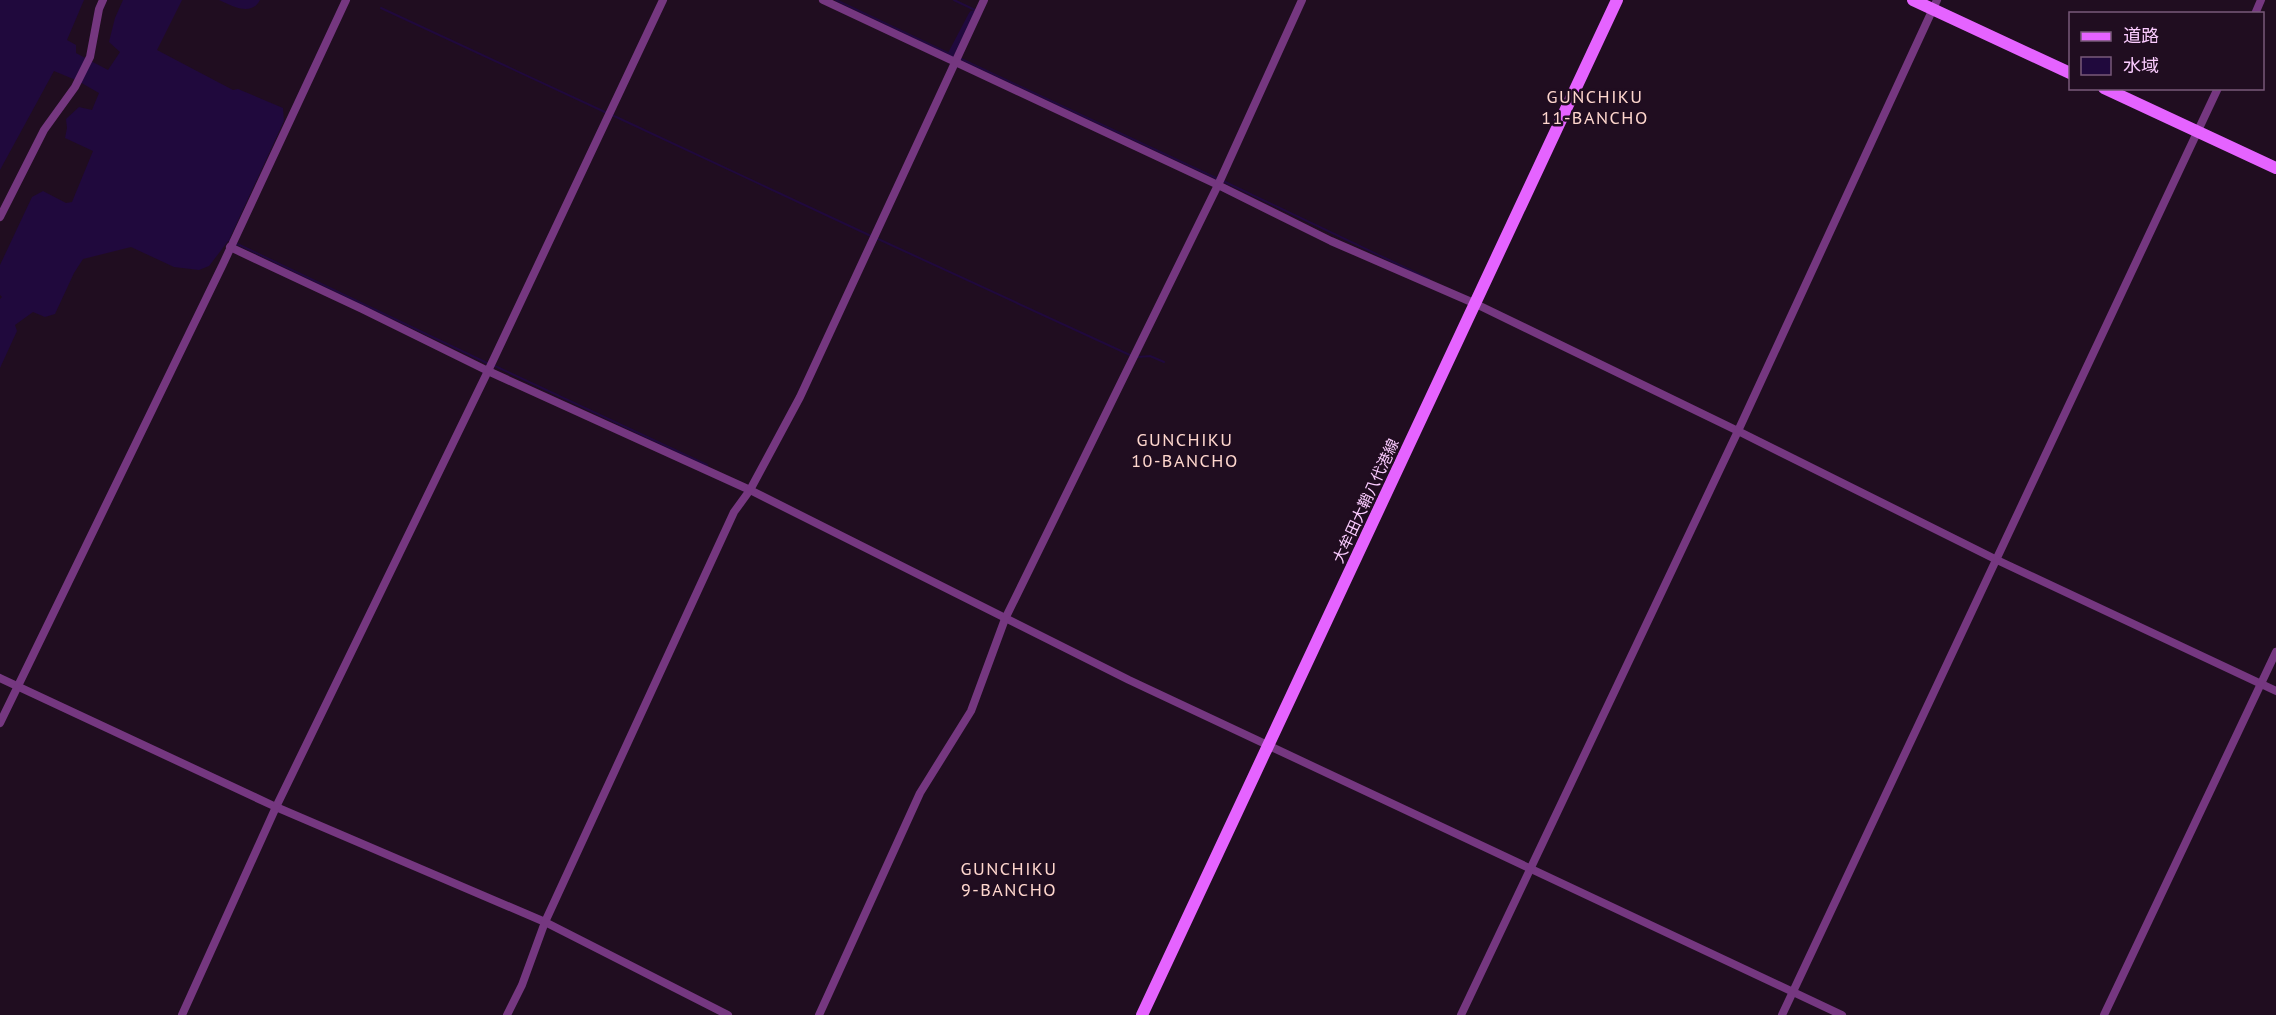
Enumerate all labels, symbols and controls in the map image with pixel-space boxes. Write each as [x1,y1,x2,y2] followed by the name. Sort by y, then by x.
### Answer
[2069,12,2264,90] legend
[2123,24,2159,47] text: 道路
[2123,54,2159,77] text: 水域
[1541,85,1649,129] district label: GUNCHIKU 11-BANCHO
[1131,428,1239,472] district label: GUNCHIKU 10-BANCHO
[1328,436,1403,566] street label: 大牟田大鞘八代港線
[960,857,1058,901] district label: GUNCHIKU 9-BANCHO

